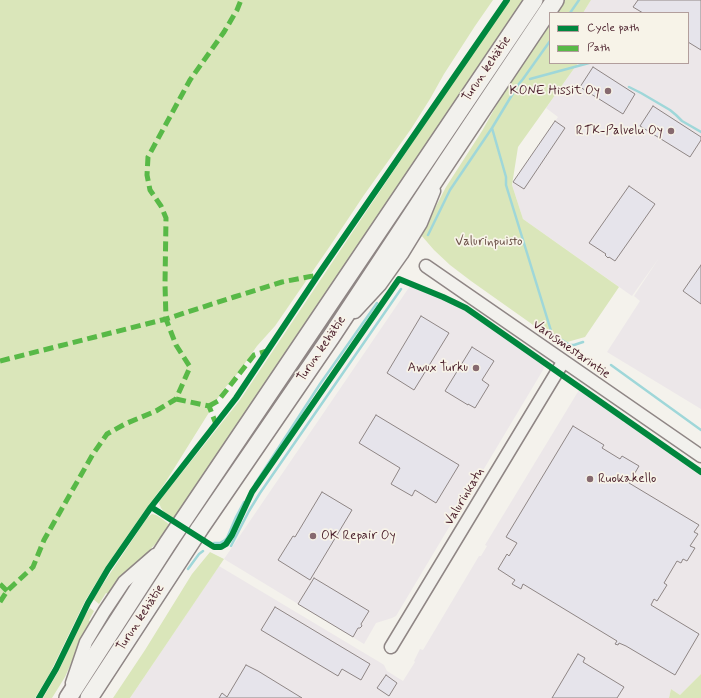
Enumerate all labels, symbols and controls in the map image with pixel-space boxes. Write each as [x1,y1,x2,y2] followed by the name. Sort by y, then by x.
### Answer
[549,12,689,64] legend
[587,20,639,36] text: Cycle path
[459,33,515,105] street label: Turun kehätie
[587,40,610,56] text: Path
[510,83,600,99] place label: KONE Hissit Oy
[603,86,613,96] marker: KONE Hissit Oy
[576,123,663,139] place label: RTK-Palvelu Oy
[666,126,676,136] marker: RTK-Palvelu Oy
[455,234,523,250] park label: Valurinpuisto
[294,313,350,385] street label: Turun kehätie
[529,317,613,383] street label: Varusmestarintie
[408,360,468,376] place label: Awux Turku
[471,363,481,373] marker: Awux Turku
[442,465,488,529] street label: Valurinkatu
[598,471,656,487] place label: Ruokakello
[585,474,595,484] marker: Ruokakello
[321,528,396,544] place label: OK Repair Oy
[308,531,318,541] marker: OK Repair Oy
[114,582,168,654] street label: Turun kehätie

